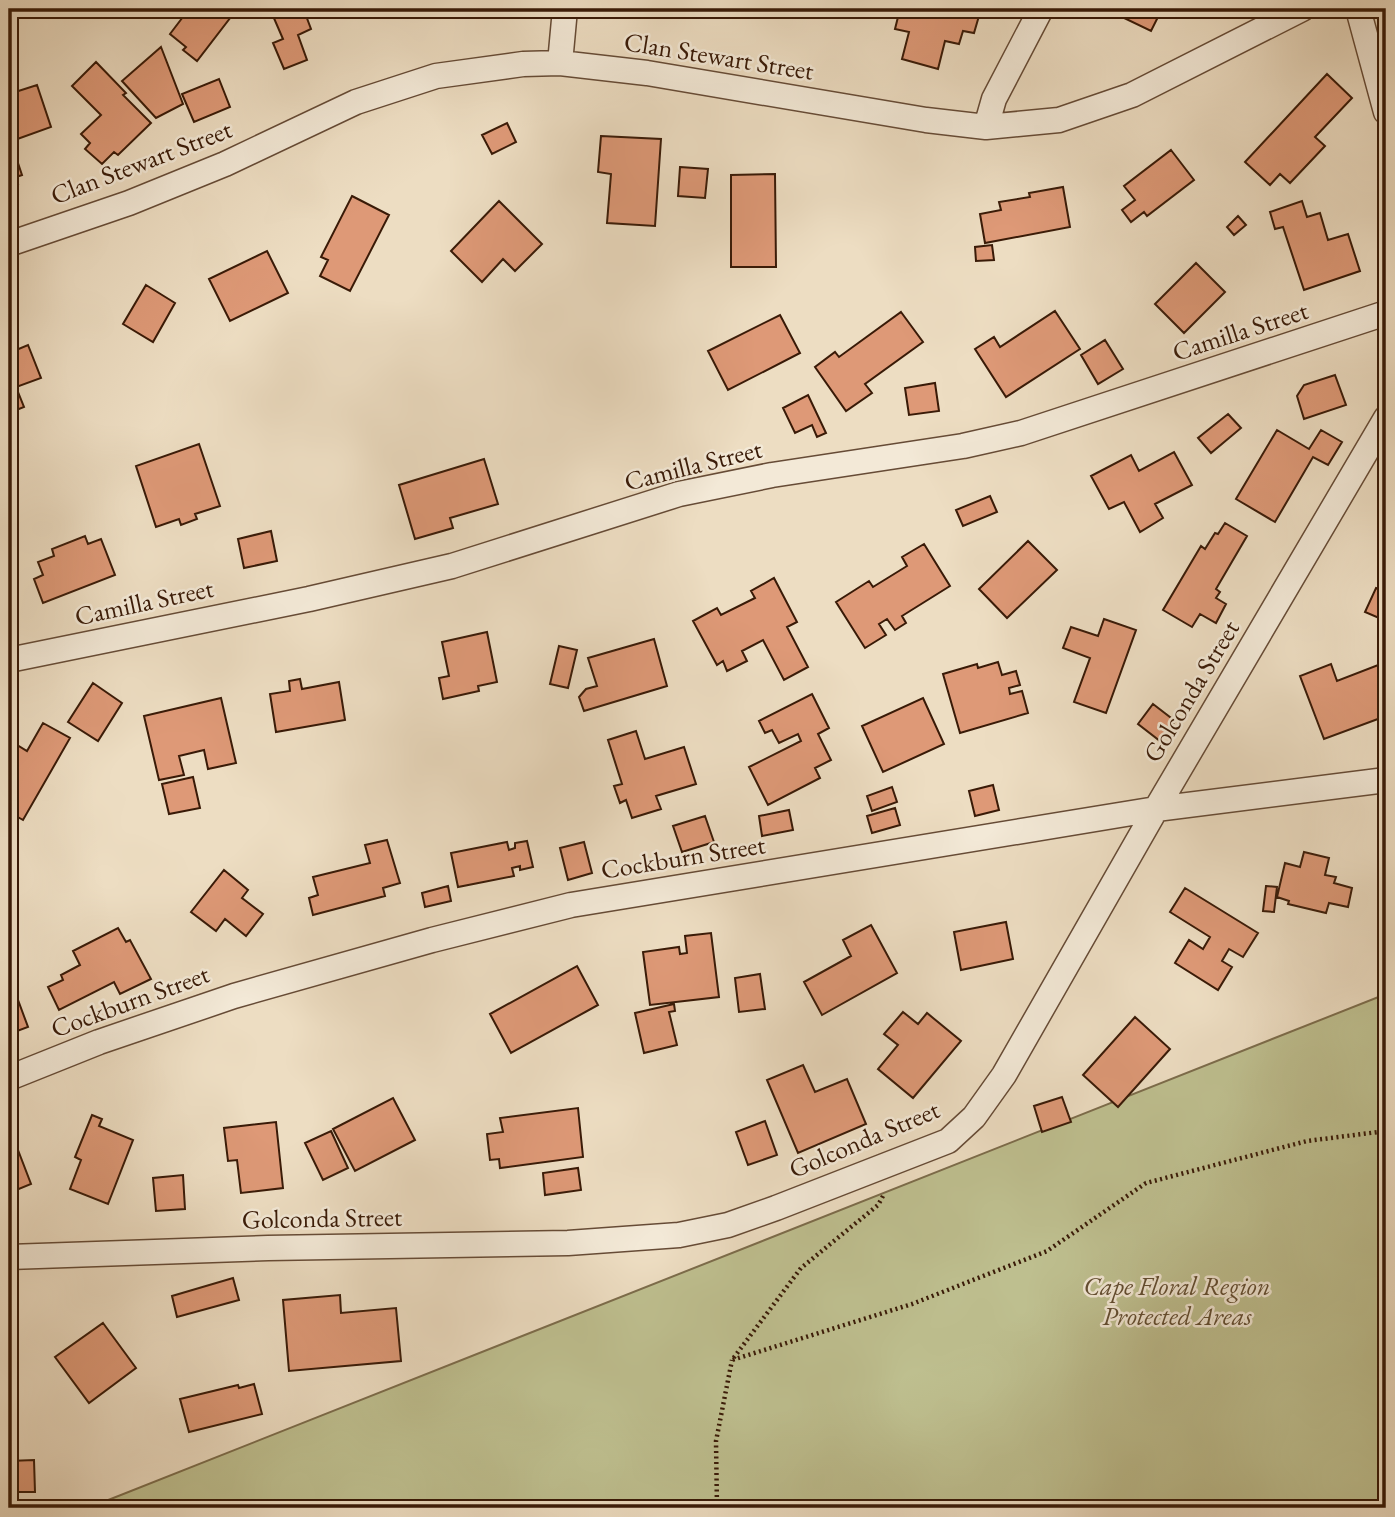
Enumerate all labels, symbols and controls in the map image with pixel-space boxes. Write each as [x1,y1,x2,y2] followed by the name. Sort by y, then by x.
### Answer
[622,24,816,88] street label: Clan Stewart Street
[46,112,236,212] street label: Clan Stewart Street
[1168,293,1312,369] street label: Camilla Street
[621,431,765,499] street label: Camilla Street
[72,571,216,633] street label: Camilla Street
[1135,614,1247,768] street label: Golconda Street
[598,827,768,887] street label: Cockburn Street
[46,957,214,1045] street label: Cockburn Street
[784,1092,944,1186] street label: Golconda Street
[242,1200,402,1236] street label: Golconda Street
[1084,1269,1270,1333] park label: Cape Floral Region Protected Areas

